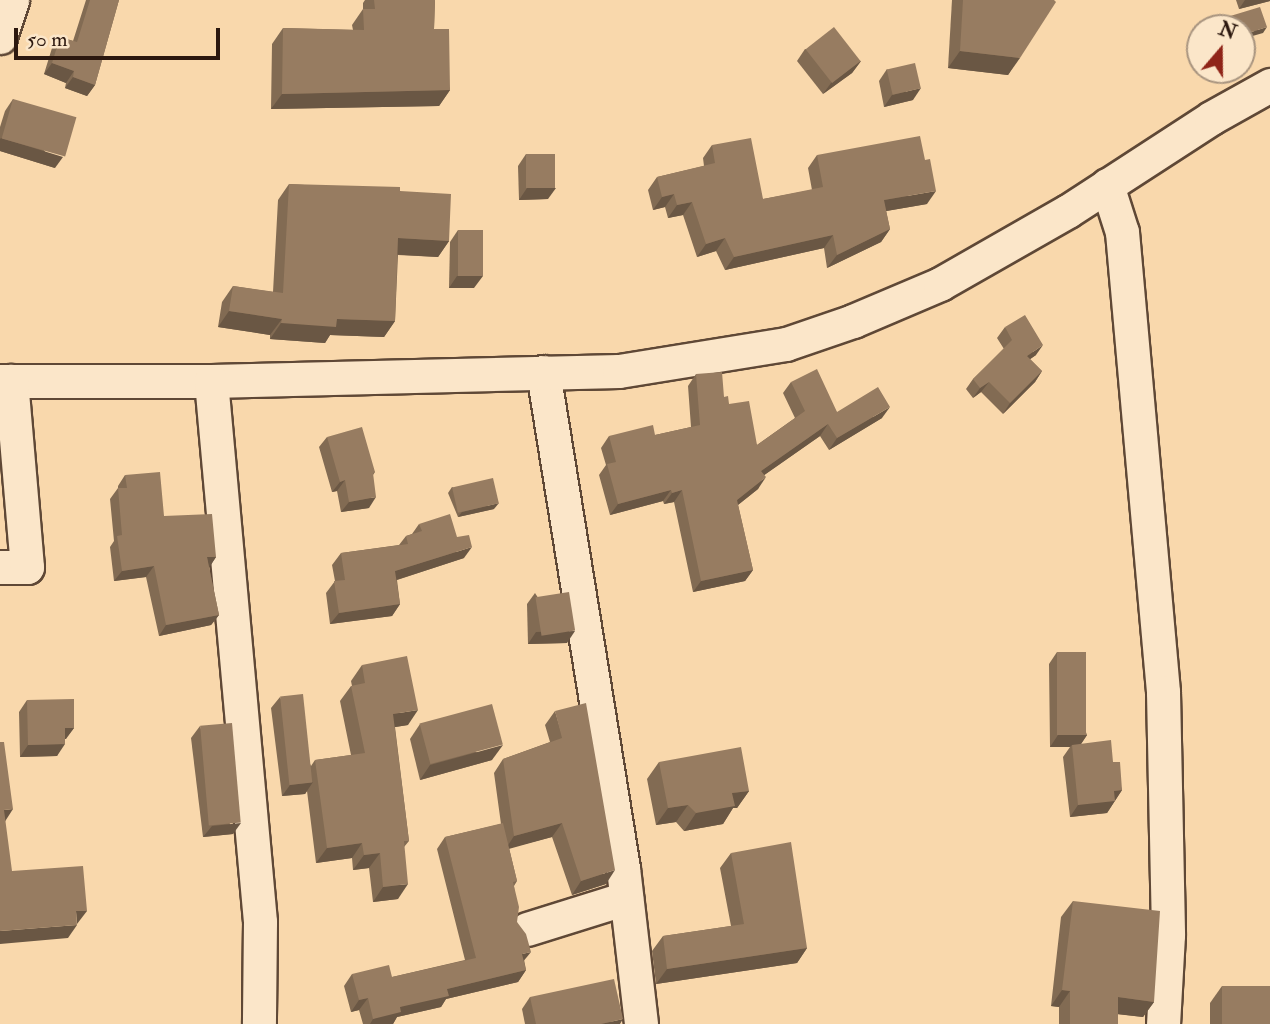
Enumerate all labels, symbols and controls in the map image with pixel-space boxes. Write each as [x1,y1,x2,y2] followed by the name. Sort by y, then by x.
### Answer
[18,14,224,58] scale bar
[1186,14,1256,84] north arrow
[1215,17,1240,45] text: N
[27,26,68,53] text: 50 m

